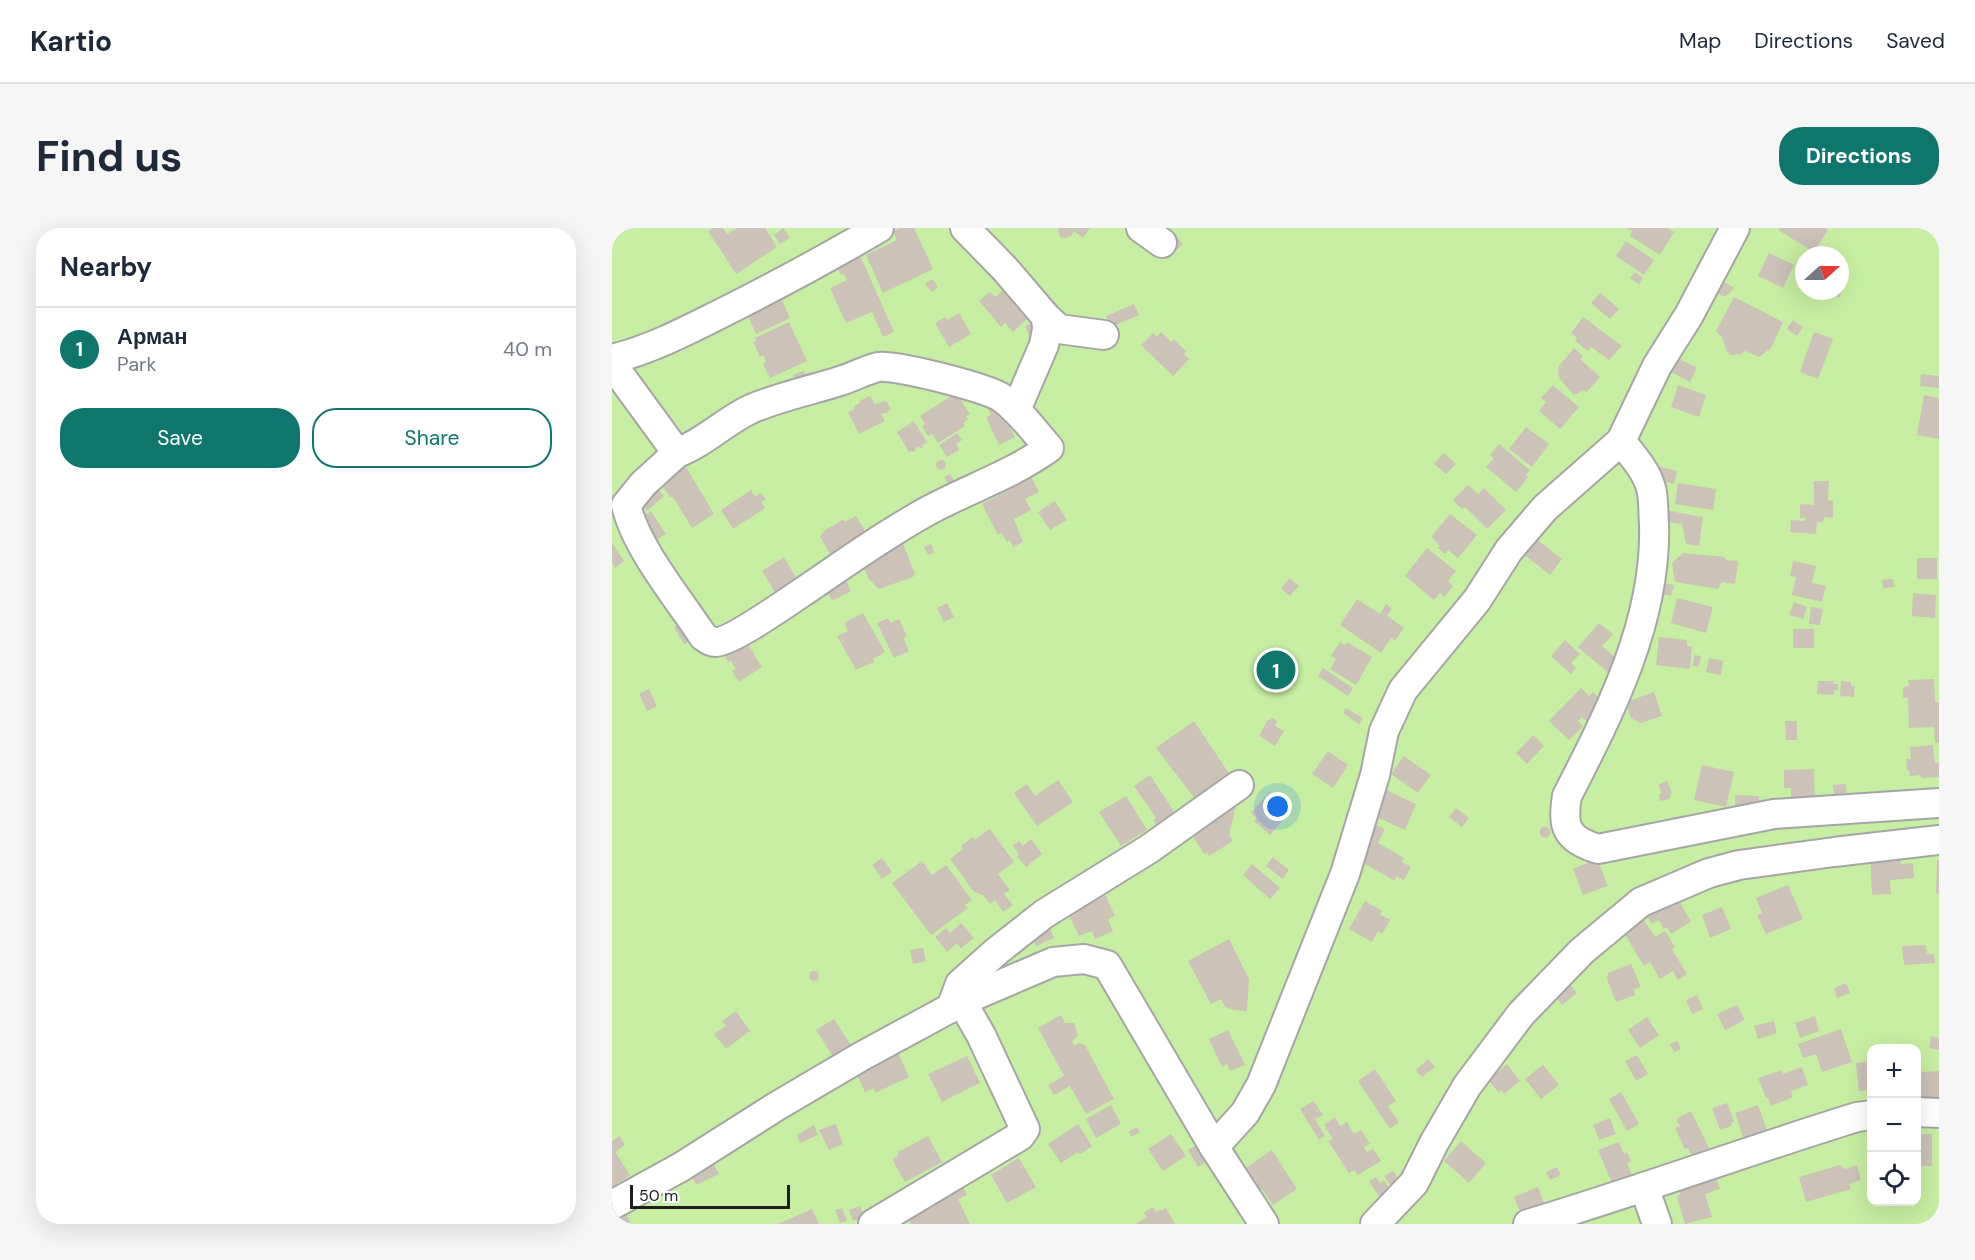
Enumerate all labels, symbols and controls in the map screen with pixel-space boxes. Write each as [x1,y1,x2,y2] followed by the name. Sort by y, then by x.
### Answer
[30,23,112,60] text: Kartio
[1679,27,1721,55] text: Map
[1754,27,1853,55] text: Directions
[1886,27,1945,55] text: Saved
[1779,127,1939,185] button: Directions
[36,129,182,184] text: Find us
[1795,246,1849,300] north arrow
[60,250,152,284] text: Nearby
[117,322,188,351] text: Арман
[76,336,83,362] text: 1
[503,336,552,362] text: 40 m
[117,351,157,377] text: Park
[60,408,300,468] button: Save
[312,408,552,468] button: Share
[1256,648,1296,692] pin: 1
[1263,792,1292,821] your location
[1867,1044,1921,1206] map controls
[1867,1044,1921,1098] button: +
[1867,1098,1921,1152] button: −
[1867,1152,1921,1206] button: locate
[630,1182,790,1210] scale bar
[639,1185,678,1206] text: 50 m

